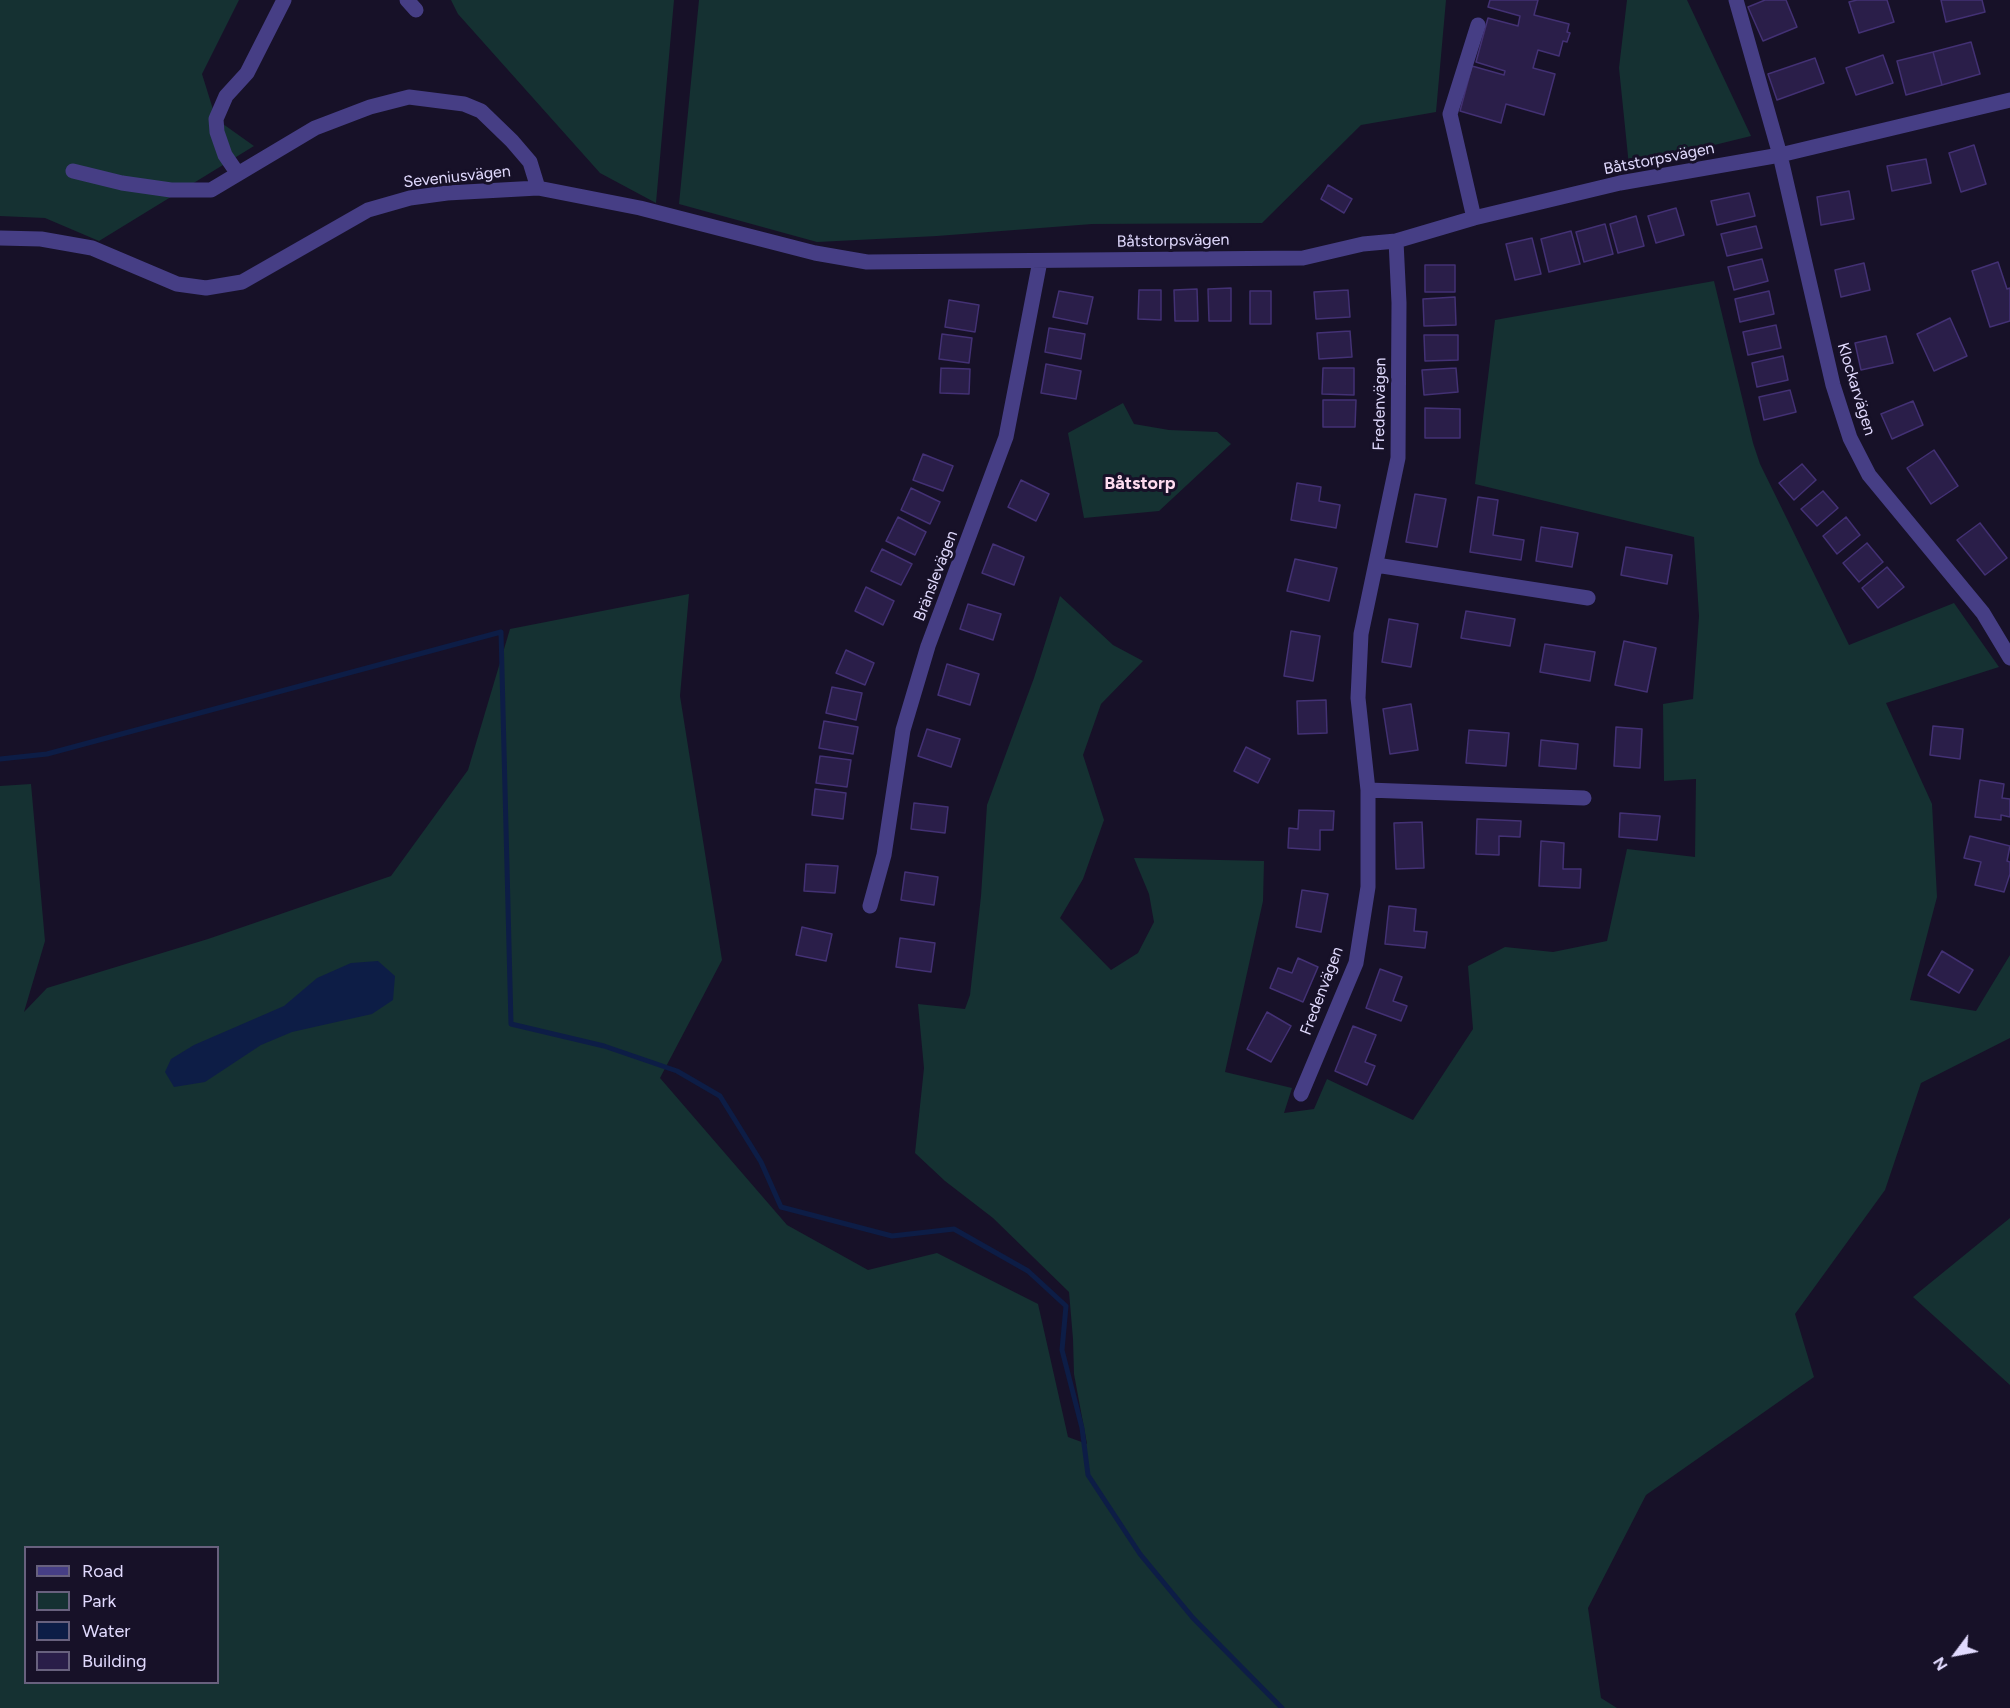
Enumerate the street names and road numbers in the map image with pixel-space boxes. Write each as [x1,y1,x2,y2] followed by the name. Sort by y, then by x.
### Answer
[1602,139,1716,179] street label: Båtstorpsvägen
[402,162,512,192] street label: Seveniusvägen
[1117,230,1229,252] street label: Båtstorpsvägen
[1833,340,1879,438] street label: Klockarvägen
[1370,357,1390,451] street label: Fredenvägen
[910,528,962,624] street label: Bränslevägen
[1296,944,1348,1038] street label: Fredenvägen

